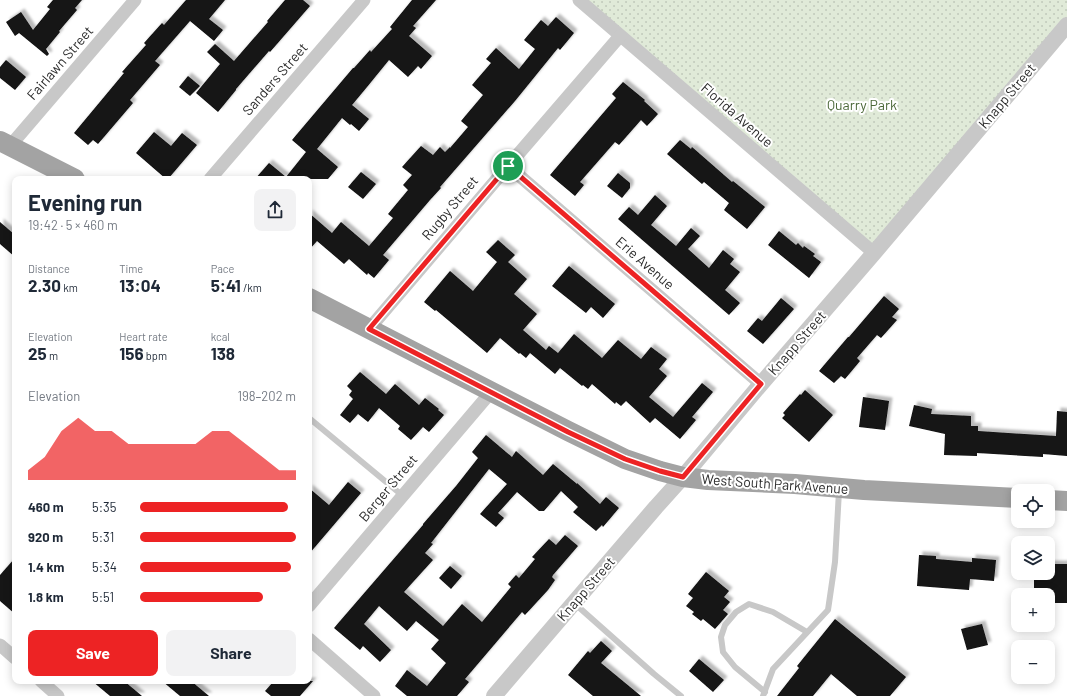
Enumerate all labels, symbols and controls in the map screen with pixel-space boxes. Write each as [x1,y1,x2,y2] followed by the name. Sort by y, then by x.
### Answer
[23,22,96,103] street label: Fairlawn Street
[238,39,311,118] street label: Sanders Street
[974,60,1039,132] street label: Knapp Street
[698,79,777,150] street label: Florida Avenue
[827,96,897,113] park label: Quarry Park
[491,149,525,183] pin
[497,155,519,177] icon: arrive
[418,172,481,243] street label: Rugby Street
[28,189,142,215] text: Evening run
[254,189,296,231] button: share
[28,217,118,233] text: 19:42 · 5 × 460 m
[613,233,678,293] street label: Erie Avenue
[28,262,70,275] text: Distance
[119,262,143,275] text: Time
[211,262,234,275] text: Pace
[28,275,61,295] text: 2.30
[119,275,161,295] text: 13:04
[211,275,241,295] text: 5:41
[61,281,78,294] text: km
[241,281,262,294] text: /km
[764,307,829,378] street label: Knapp Street
[28,330,72,343] text: Elevation
[119,330,168,343] text: Heart rate
[211,330,230,343] text: kcal
[28,343,47,363] text: 25
[119,343,144,363] text: 156
[211,343,235,363] text: 138
[47,349,58,362] text: m
[144,349,167,362] text: bpm
[28,388,80,404] text: Elevation
[237,388,296,404] text: 198–202 m
[355,451,421,525] street label: Berger Street
[701,470,849,497] street label: West South Park Avenue
[1011,484,1055,684] map controls
[1011,484,1055,528] button: locate
[28,499,64,515] text: 460 m
[92,499,116,515] text: 5:35
[28,529,63,545] text: 920 m
[92,529,114,545] text: 5:31
[1011,536,1055,580] button: layers
[553,553,618,624] street label: Knapp Street
[28,559,64,575] text: 1.4 km
[92,559,117,575] text: 5:34
[1011,588,1055,632] button: +
[28,589,64,605] text: 1.8 km
[92,589,114,605] text: 5:51
[28,630,158,676] button: Save
[166,630,296,676] button: Share
[1011,640,1055,684] button: −

